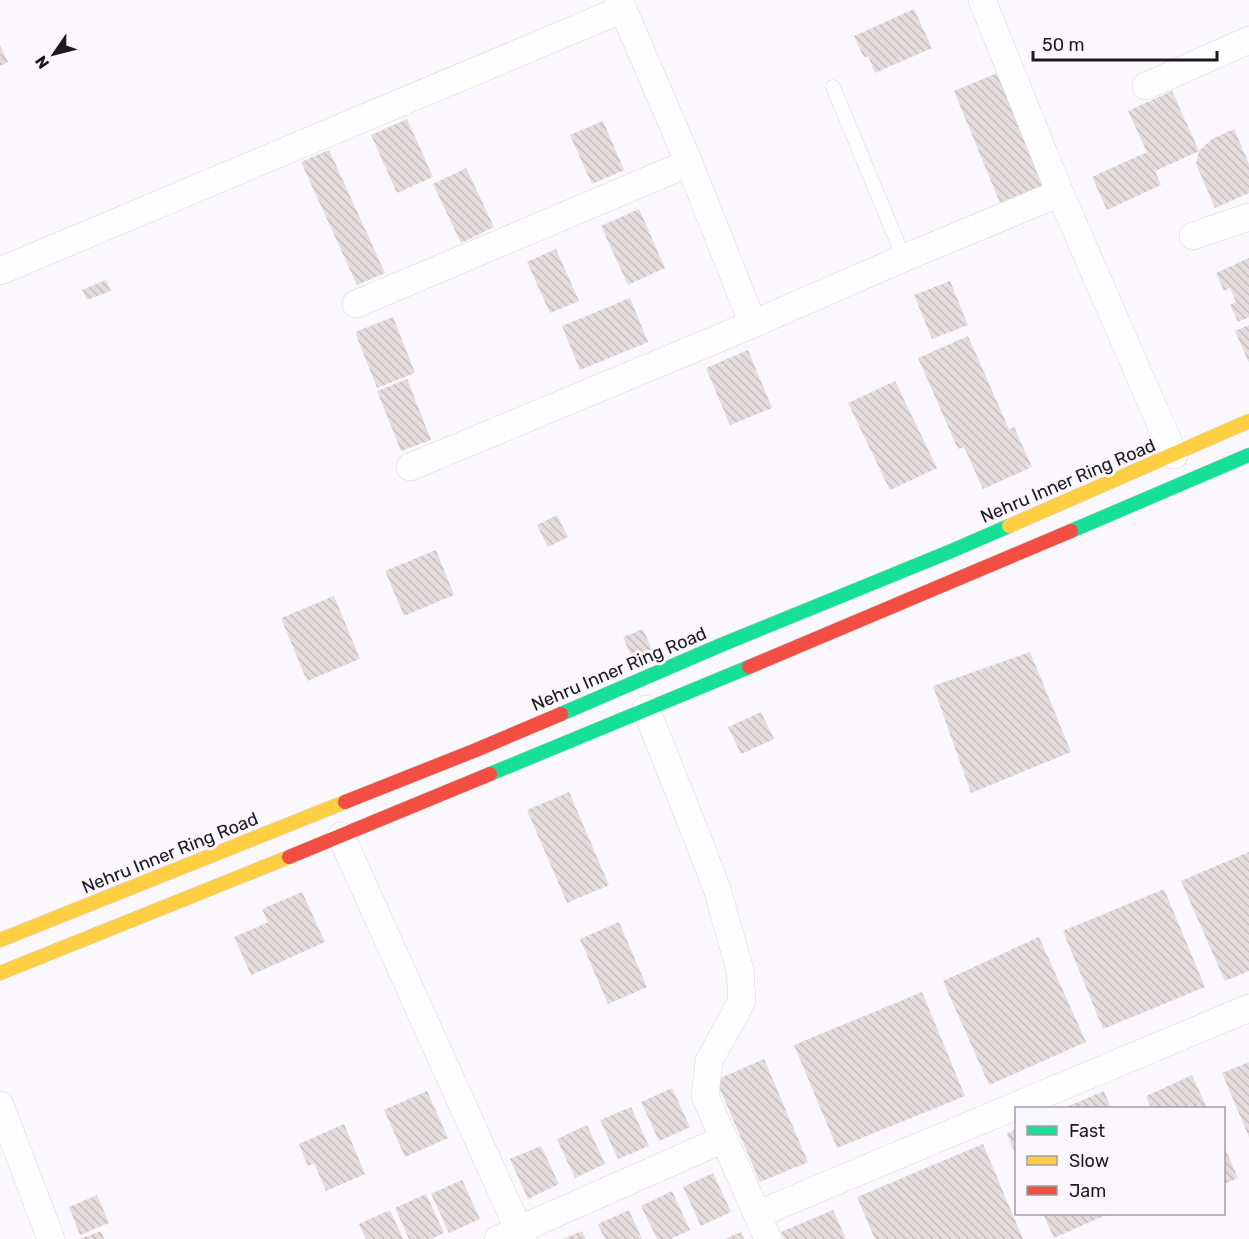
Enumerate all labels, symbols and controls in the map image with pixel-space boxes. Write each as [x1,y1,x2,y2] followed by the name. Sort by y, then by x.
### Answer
[24,24,84,84] north arrow
[1033,24,1218,62] scale bar
[1042,34,1085,56] text: 50 m
[31,52,53,72] text: N
[977,434,1159,528] street label: Nehru Inner Ring Road
[528,622,710,716] street label: Nehru Inner Ring Road
[79,808,261,898] street label: Nehru Inner Ring Road
[1015,1107,1225,1215] legend
[1069,1120,1105,1142] text: Fast
[1069,1150,1109,1172] text: Slow
[1069,1180,1106,1202] text: Jam

